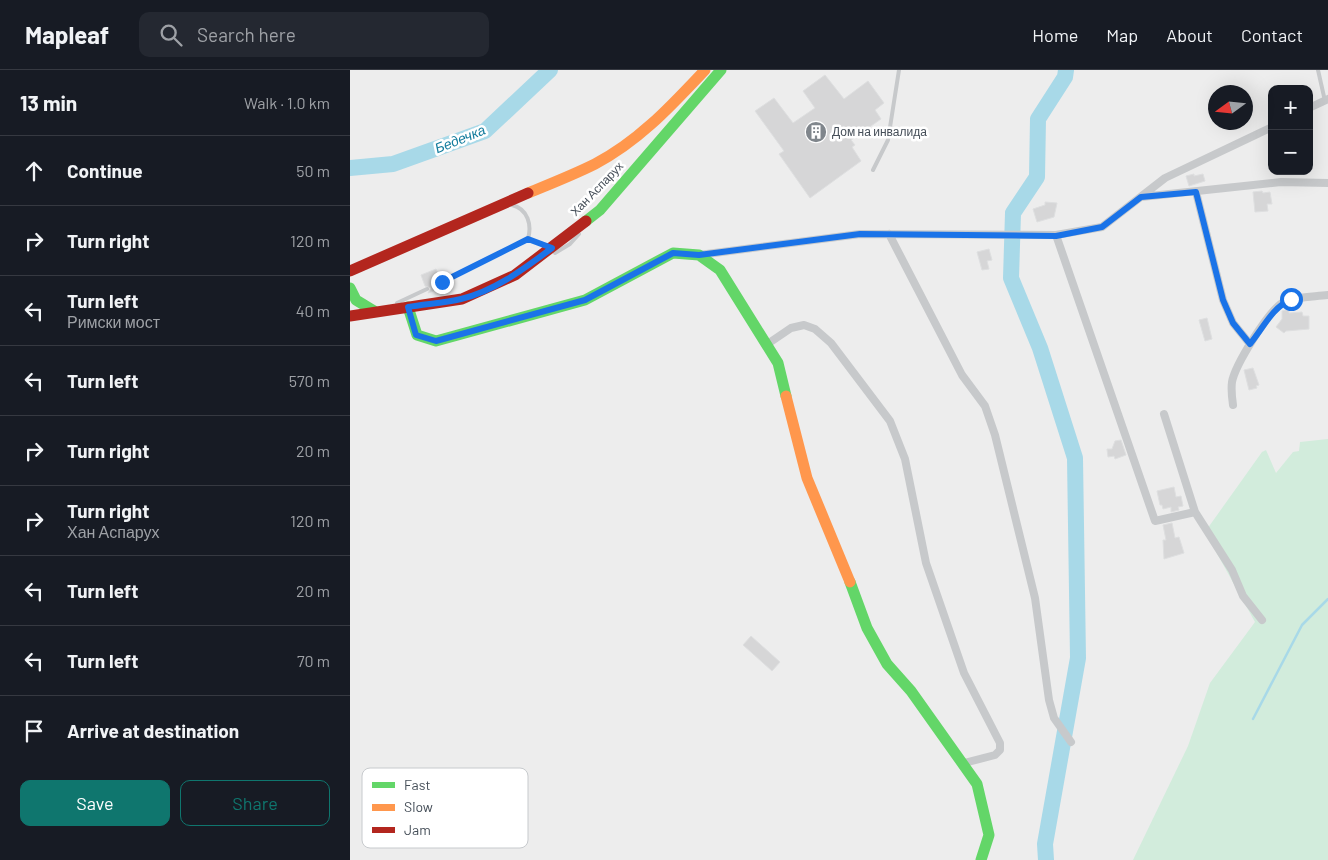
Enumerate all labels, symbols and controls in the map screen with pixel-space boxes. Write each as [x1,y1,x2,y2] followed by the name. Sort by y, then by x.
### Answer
[139,12,489,57] search box
[25,20,109,49] text: Mapleaf
[157,21,185,49] icon: search
[197,23,296,46] text: Search here
[1032,24,1078,46] text: Home
[1106,24,1138,46] text: Map
[1166,24,1213,46] text: About
[1241,24,1303,46] text: Contact
[1208,85,1253,130] north arrow
[1268,85,1313,175] map controls
[1268,85,1313,130] button: +
[20,90,77,115] text: 13 min
[244,93,330,112] text: Walk · 1.0 km
[804,120,828,144] building icon: Дом на инвалида
[432,121,488,156] water label: Бедечка
[832,124,927,139] place label: Дом на инвалида
[1268,130,1313,175] button: −
[20,157,48,185] icon: ahead
[567,158,626,219] street label: Хан Аспарух
[67,159,143,182] text: Continue
[296,161,330,180] text: 50 m
[20,227,48,255] icon: right
[67,229,149,252] text: Turn right
[290,231,330,250] text: 120 m
[431,271,454,294] route end
[1280,288,1303,311] route start
[67,289,138,312] text: Turn left
[20,297,48,325] icon: left
[296,301,330,320] text: 40 m
[67,312,160,331] text: Римски мост
[20,367,48,395] icon: left
[67,369,138,392] text: Turn left
[289,371,330,390] text: 570 m
[20,437,48,465] icon: right
[67,439,149,462] text: Turn right
[296,441,330,460] text: 20 m
[67,499,149,522] text: Turn right
[20,507,48,535] icon: right
[290,511,330,530] text: 120 m
[67,522,160,541] text: Хан Аспарух
[20,577,48,605] icon: left
[67,579,138,602] text: Turn left
[296,581,330,600] text: 20 m
[20,647,48,675] icon: left
[67,649,138,672] text: Turn left
[297,651,330,670] text: 70 m
[20,717,48,745] icon: arrive
[67,719,239,742] text: Arrive at destination
[362,768,528,848] legend
[404,776,430,793] text: Fast
[20,780,170,826] button: Save
[180,780,330,826] button: Share
[404,798,433,815] text: Slow
[404,821,431,838] text: Jam

